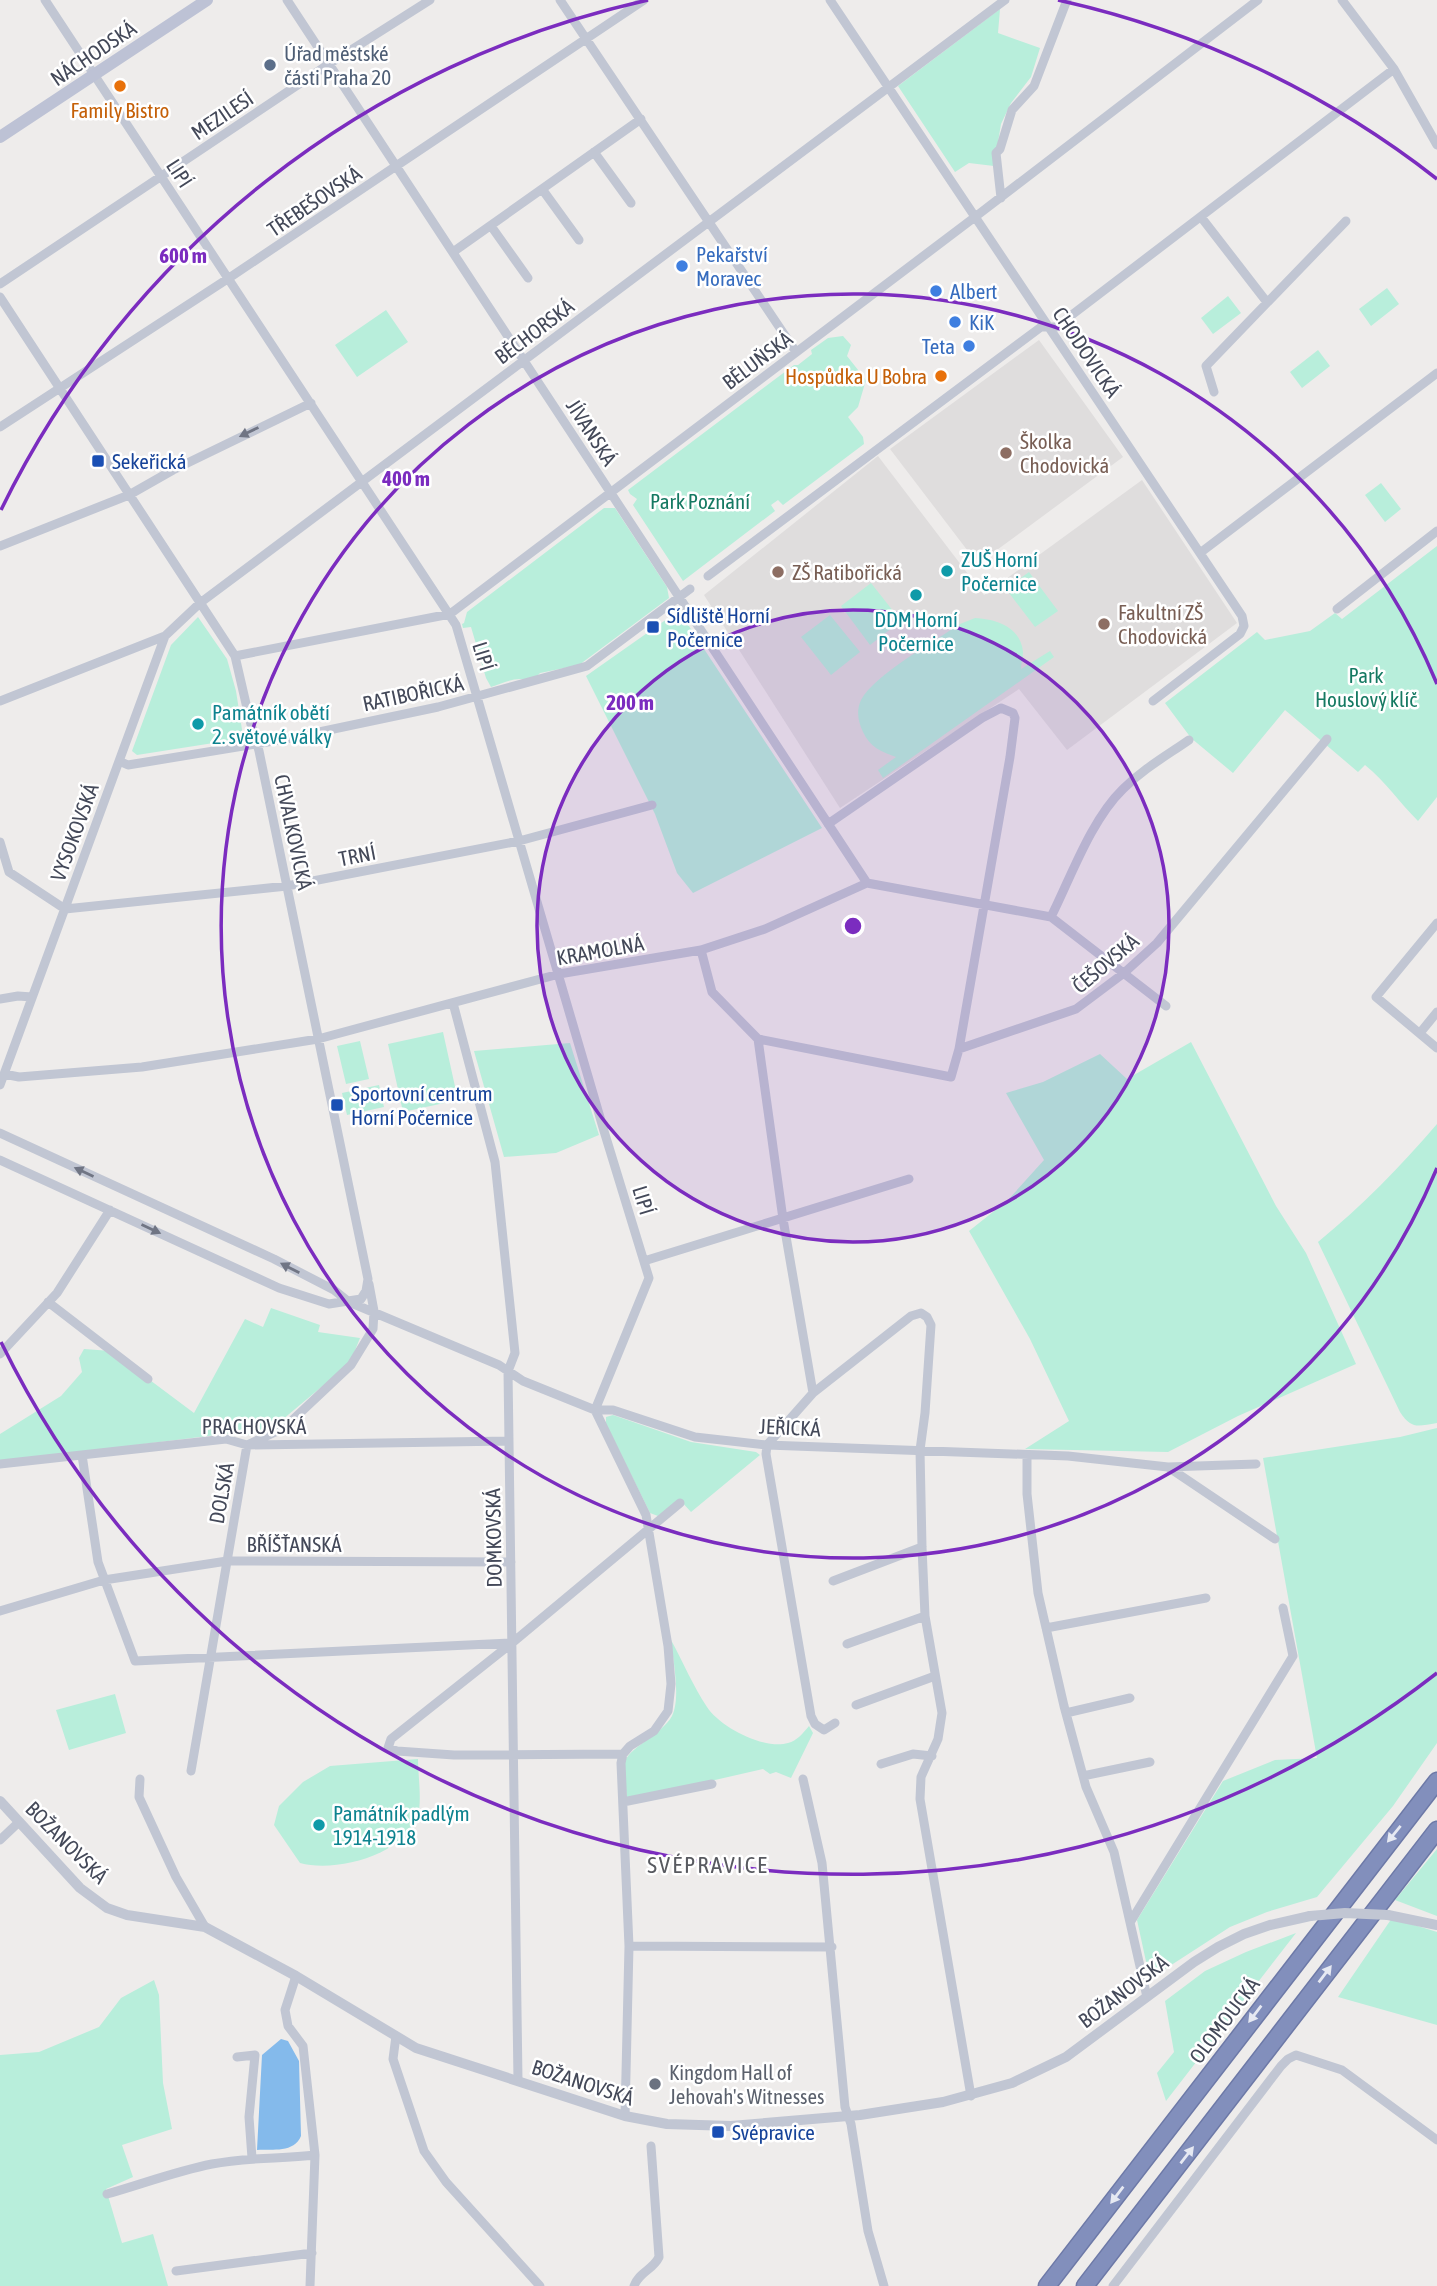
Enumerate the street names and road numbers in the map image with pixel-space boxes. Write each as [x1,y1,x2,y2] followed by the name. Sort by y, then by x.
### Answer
[46,15,141,90] street label: NÁCHODSKÁ
[187,86,257,144] street label: MEZILESÍ
[162,154,198,192] street label: LIPÍ
[262,160,366,241] street label: TŘEBEŠOVSKÁ
[490,293,579,368] street label: BĚCHORSKÁ
[1048,302,1126,402] street label: CHODOVICKÁ
[717,326,797,394] street label: BĚLUŇSKÁ
[562,394,623,470] street label: JÍVANSKÁ
[468,639,500,673] street label: LIPÍ
[360,670,466,715] street label: RATIBOŘICKÁ
[270,772,318,893] street label: CHVALKOVICKÁ
[45,779,103,884] street label: VYSOKOVSKÁ
[336,840,378,870] street label: TRNÍ
[1067,928,1143,998] street label: ČEŠOVSKÁ
[554,930,646,969] street label: KRAMOLNÁ
[628,1183,660,1217] street label: LIPÍ
[759,1413,822,1441] street label: JEŘICKÁ
[202,1414,307,1438] street label: PRACHOVSKÁ
[204,1460,238,1525] street label: DOLSKÁ
[480,1487,506,1588] street label: DOMKOVSKÁ
[246,1532,342,1556] street label: BŘÍŠŤANSKÁ
[21,1796,113,1888] street label: BOŽANOVSKÁ
[1074,1949,1173,2032] street label: BOŽANOVSKÁ
[1184,1972,1264,2068] street label: OLOMOUCKÁ
[529,2054,638,2110] street label: BOŽANOVSKÁ

